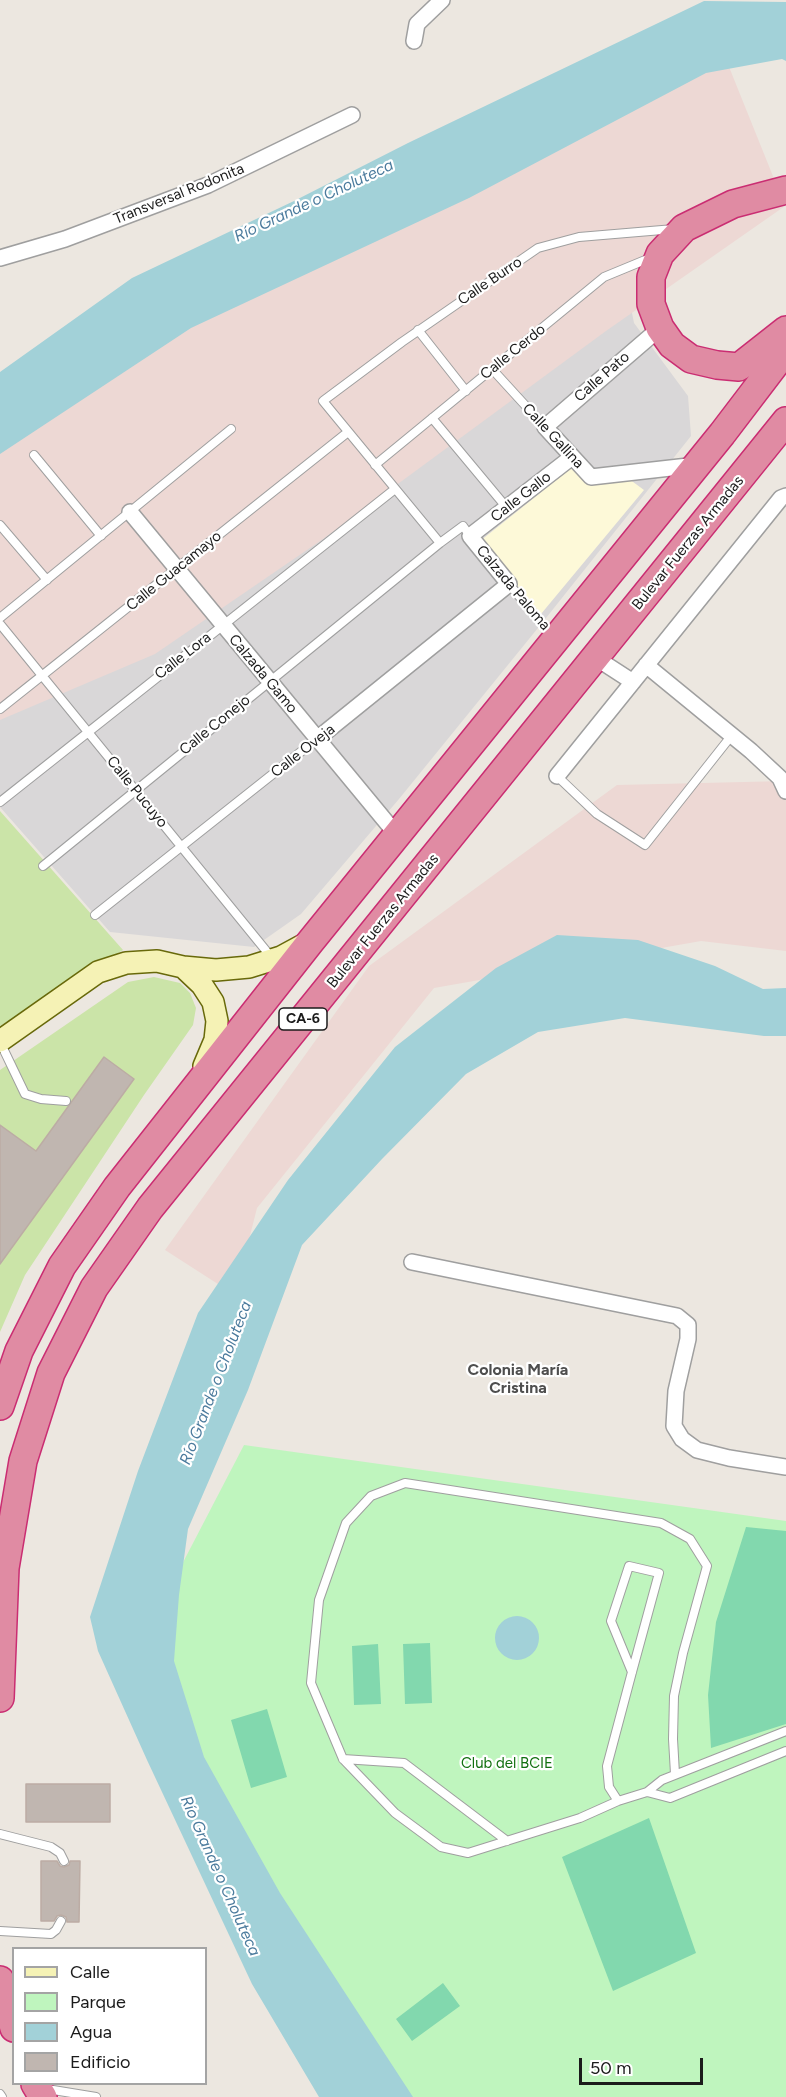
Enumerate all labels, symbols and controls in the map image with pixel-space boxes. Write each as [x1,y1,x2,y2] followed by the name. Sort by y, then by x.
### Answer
[231,156,397,246] water label: Río Grande o Choluteca
[111,160,247,228] street label: Transversal Rodonita
[455,253,525,309] street label: Calle Burro
[477,320,549,384] street label: Calle Cerdo
[571,348,633,406] street label: Calle Pato
[518,400,588,472] street label: Calle Gallina
[487,468,555,526] street label: Calle Gallo
[628,472,748,614] street label: Bulevar Fuerzas Armadas
[123,527,225,615] street label: Calle Guacamayo
[472,542,554,634] street label: Calzada Paloma
[151,629,215,683] street label: Calle Lora
[225,631,301,717] street label: Calzada Gamo
[176,691,254,759] street label: Calle Conejo
[267,720,339,782] street label: Calle Oveja
[103,753,171,831] street label: Calle Pucuyo
[323,850,443,992] street label: Bulevar Fuerzas Armadas
[279,1008,327,1030] road number: CA-6
[176,1299,256,1467] water label: Río Grande o Choluteca
[468,1360,568,1398] district label: Colonia María Cristina
[461,1755,553,1773] park label: Club del BCIE
[176,1793,264,1959] water label: Río Grande o Choluteca
[12,1947,207,2085] legend
[70,1961,110,1983] text: Calle
[70,1991,126,2013] text: Parque
[70,2021,112,2043] text: Agua
[582,2046,706,2084] scale bar
[70,2051,131,2073] text: Edificio
[590,2057,632,2079] text: 50 m

